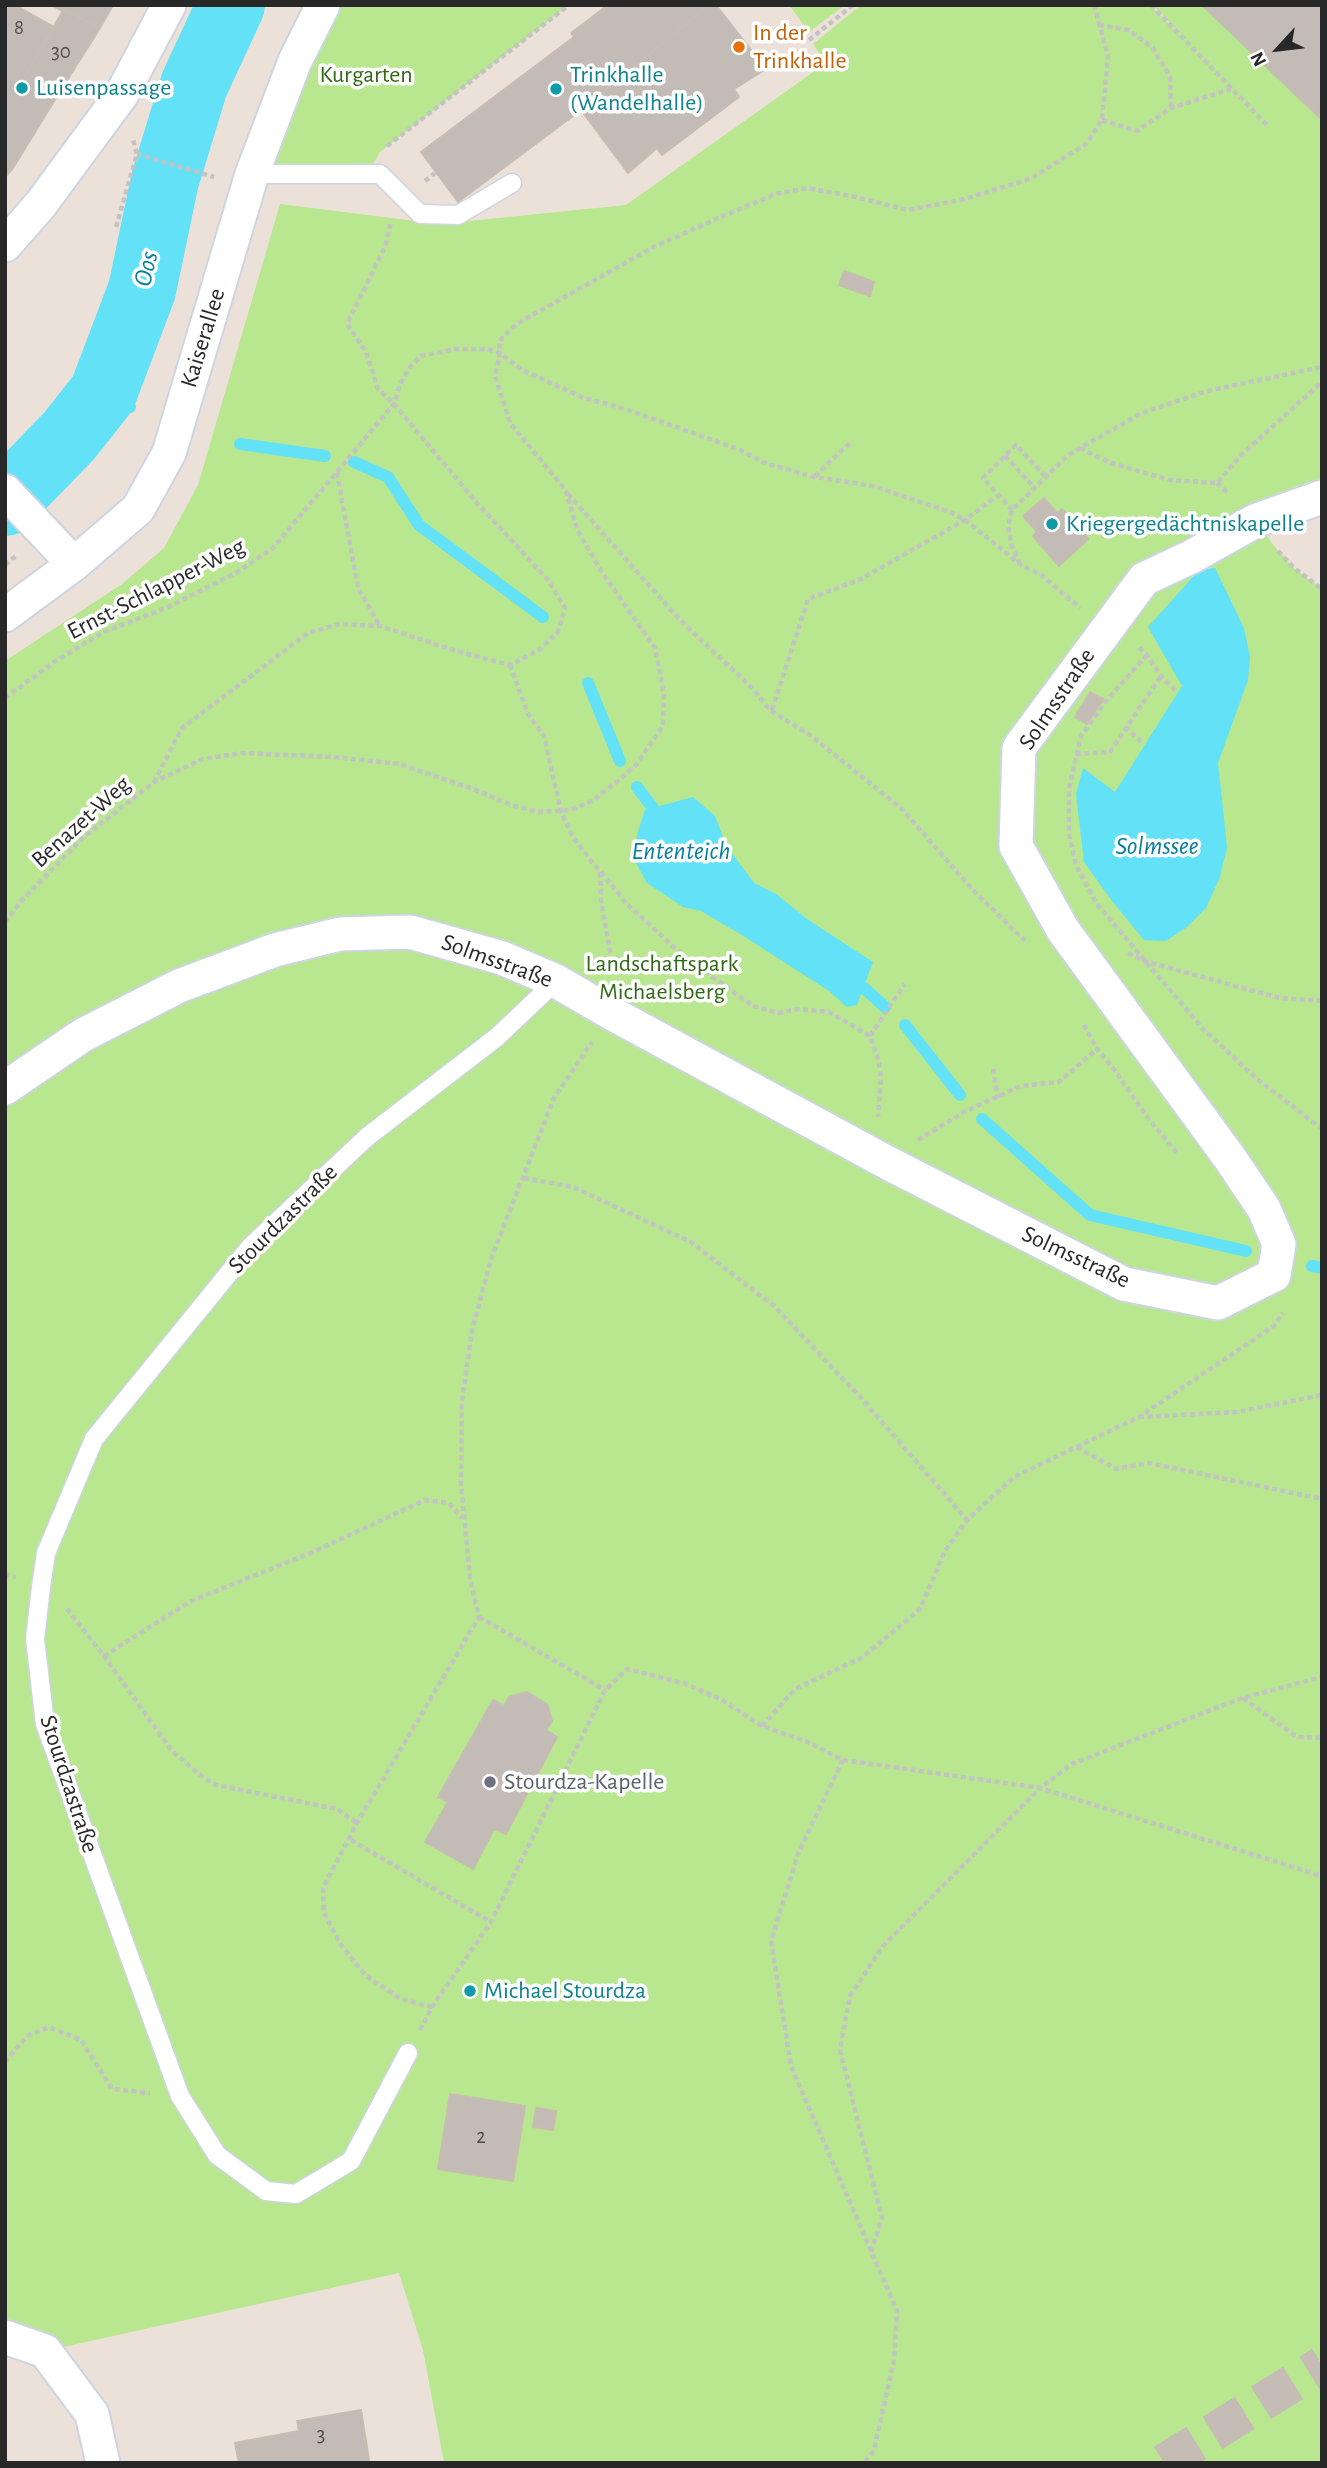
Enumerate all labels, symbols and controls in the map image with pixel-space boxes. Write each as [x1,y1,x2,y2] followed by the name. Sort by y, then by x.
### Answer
[1243,14,1313,84] north arrow
[14,15,24,41] house number: 8
[753,19,847,75] place label: In der Trinkhalle
[51,39,71,65] house number: 30
[731,39,747,55] marker: In der Trinkhalle
[1247,49,1270,69] text: N
[319,61,413,89] park label: Kurgarten
[570,61,704,117] place label: Trinkhalle (Wandelhalle)
[36,74,171,102] place label: Luisenpassage
[14,80,30,96] marker: Luisenpassage
[548,81,564,97] marker: Trinkhalle (Wandelhalle)
[127,249,165,289] water label: Oos
[174,285,232,391] street label: Kaiserallee
[1066,510,1304,538] place label: Kriegergedächtniskapelle
[1044,516,1060,532] marker: Kriegergedächtniskapelle
[62,532,250,646] street label: Ernst-Schlapper-Weg
[1013,643,1101,755] street label: Solmsstraße
[26,770,136,874] street label: Benazet-Weg
[1115,830,1199,862] water label: Solmssee
[632,835,730,867] water label: Ententeich
[438,928,556,994] street label: Solmsstraße
[586,950,738,1006] park label: Landschaftspark Michaelsberg
[222,1158,344,1280] street label: Stourdzastraße
[1017,1219,1135,1295] street label: Solmsstraße
[33,1712,105,1856] street label: Stourdzastraße
[504,1768,664,1796] place label: Stourdza-Kapelle
[482,1774,498,1790] marker: Stourdza-Kapelle
[484,1977,646,2005] place label: Michael Stourdza
[462,1983,478,1999] marker: Michael Stourdza
[476,2124,486,2150] house number: 2
[317,2422,325,2448] house number: 3

